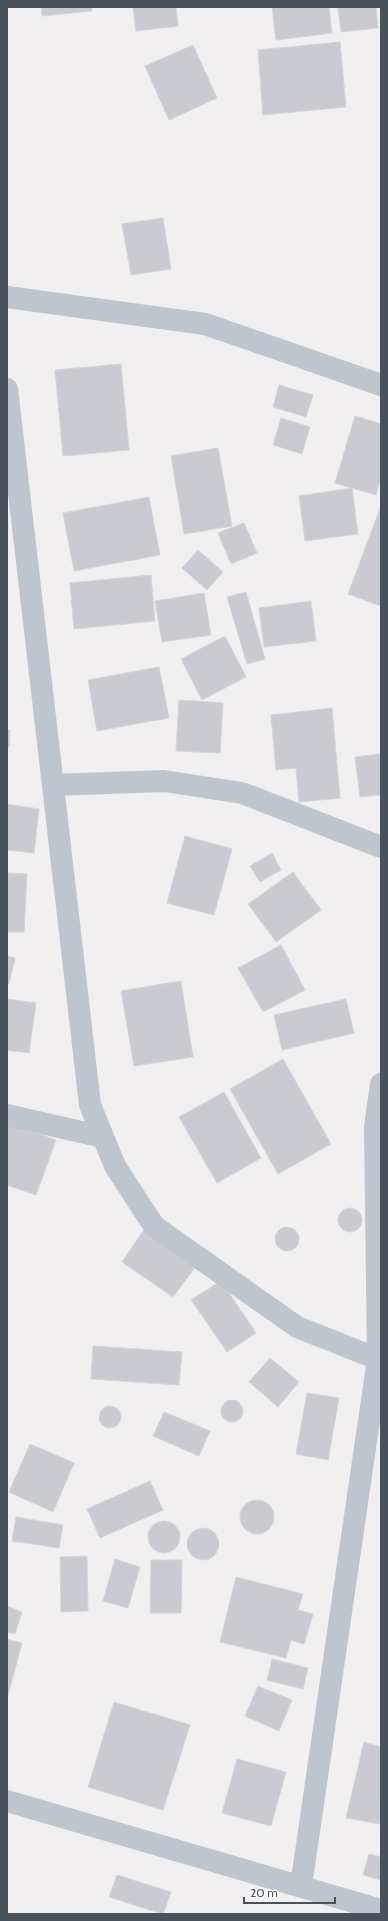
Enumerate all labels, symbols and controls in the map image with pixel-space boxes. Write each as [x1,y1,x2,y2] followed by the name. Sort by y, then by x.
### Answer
[244,1879,335,1905] scale bar
[250,1885,278,1900] text: 20 m

